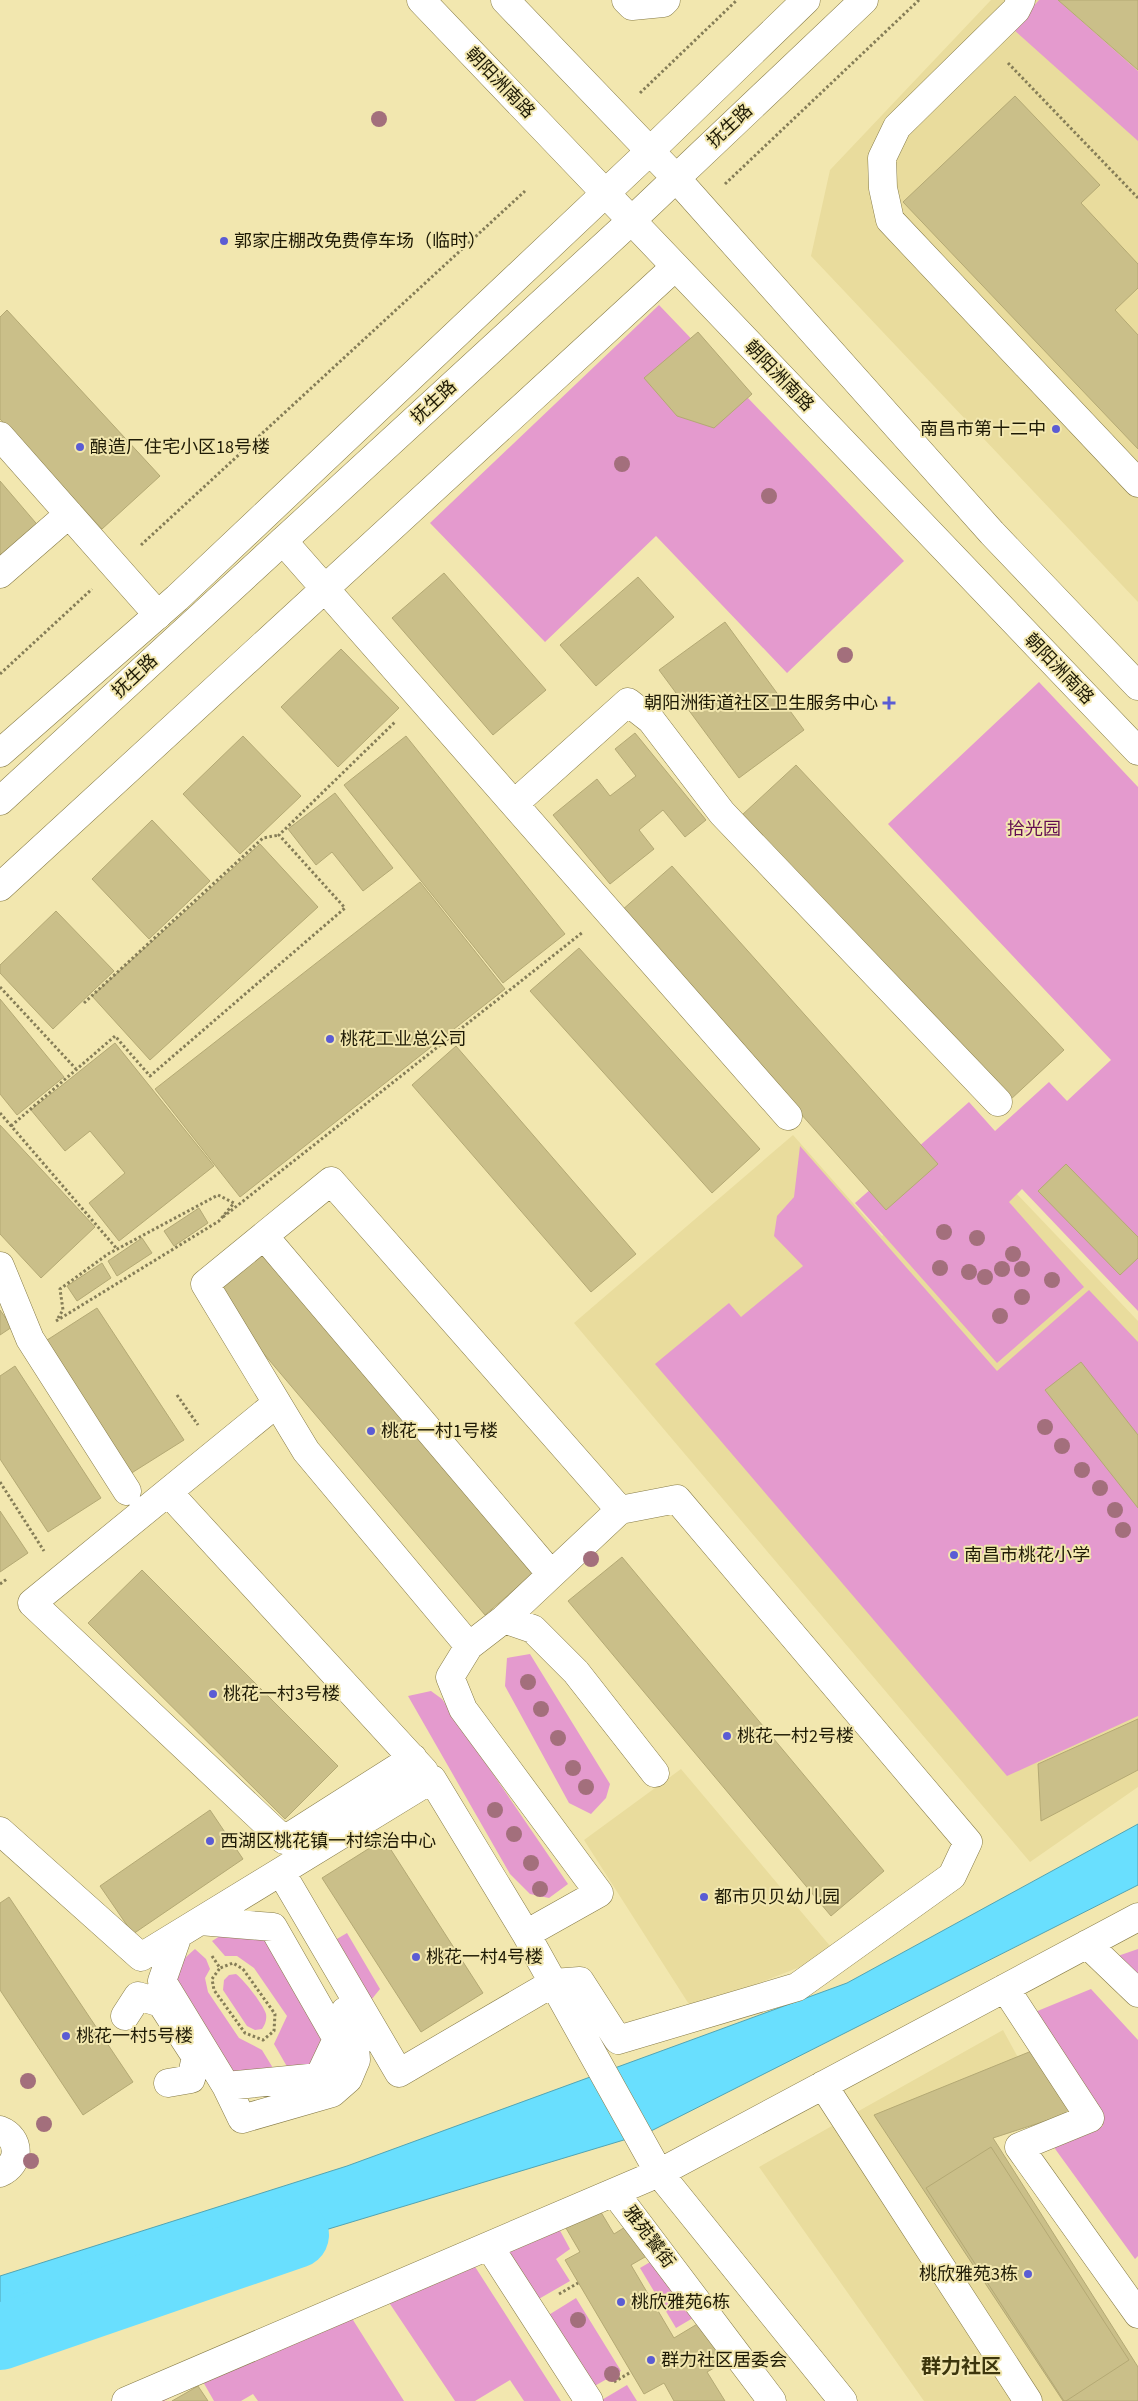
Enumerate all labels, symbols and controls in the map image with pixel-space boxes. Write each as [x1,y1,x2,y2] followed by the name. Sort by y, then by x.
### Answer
[460,42,540,124] street label: 朝阳洲南路
[702,98,758,154] street label: 抚生路
[234,229,486,254] place label: 郭家庄棚改免费停车场（临时）
[218,235,230,247] marker: 郭家庄棚改免费停车场（临时）
[739,335,819,417] street label: 朝阳洲南路
[406,374,462,430] street label: 抚生路
[920,417,1046,442] place label: 南昌市第十二中
[1050,423,1062,435] marker: 南昌市第十二中
[90,435,270,460] place label: 酿造厂住宅小区18号楼
[74,441,86,453] marker: 酿造厂住宅小区18号楼
[1019,628,1099,710] street label: 朝阳洲南路
[107,648,163,704] street label: 抚生路
[644,691,878,716] place label: 朝阳洲街道社区卫生服务中心
[882,696,896,710] marker: 朝阳洲街道社区卫生服务中心
[1007,817,1061,842] park label: 拾光园
[340,1027,466,1052] place label: 桃花工业总公司
[324,1033,336,1045] marker: 桃花工业总公司
[381,1419,498,1444] place label: 桃花一村1号楼
[365,1425,377,1437] marker: 桃花一村1号楼
[964,1543,1090,1568] place label: 南昌市桃花小学
[948,1549,960,1561] marker: 南昌市桃花小学
[223,1682,340,1707] place label: 桃花一村3号楼
[207,1688,219,1700] marker: 桃花一村3号楼
[737,1724,854,1749] place label: 桃花一村2号楼
[721,1730,733,1742] marker: 桃花一村2号楼
[220,1829,436,1854] place label: 西湖区桃花镇一村综治中心
[204,1835,216,1847] marker: 西湖区桃花镇一村综治中心
[714,1885,840,1910] place label: 都市贝贝幼儿园
[698,1891,710,1903] marker: 都市贝贝幼儿园
[426,1945,543,1970] place label: 桃花一村4号楼
[410,1951,422,1963] marker: 桃花一村4号楼
[76,2024,193,2049] place label: 桃花一村5号楼
[60,2030,72,2042] marker: 桃花一村5号楼
[617,2201,681,2273] street label: 雅苑饕街
[919,2262,1018,2287] place label: 桃欣雅苑3栋
[1022,2268,1034,2280] marker: 桃欣雅苑3栋
[631,2290,730,2315] place label: 桃欣雅苑6栋
[615,2296,627,2308] marker: 桃欣雅苑6栋
[661,2348,787,2373] place label: 群力社区居委会
[921,2353,1001,2381] district label: 群力社区
[645,2354,657,2366] marker: 群力社区居委会

